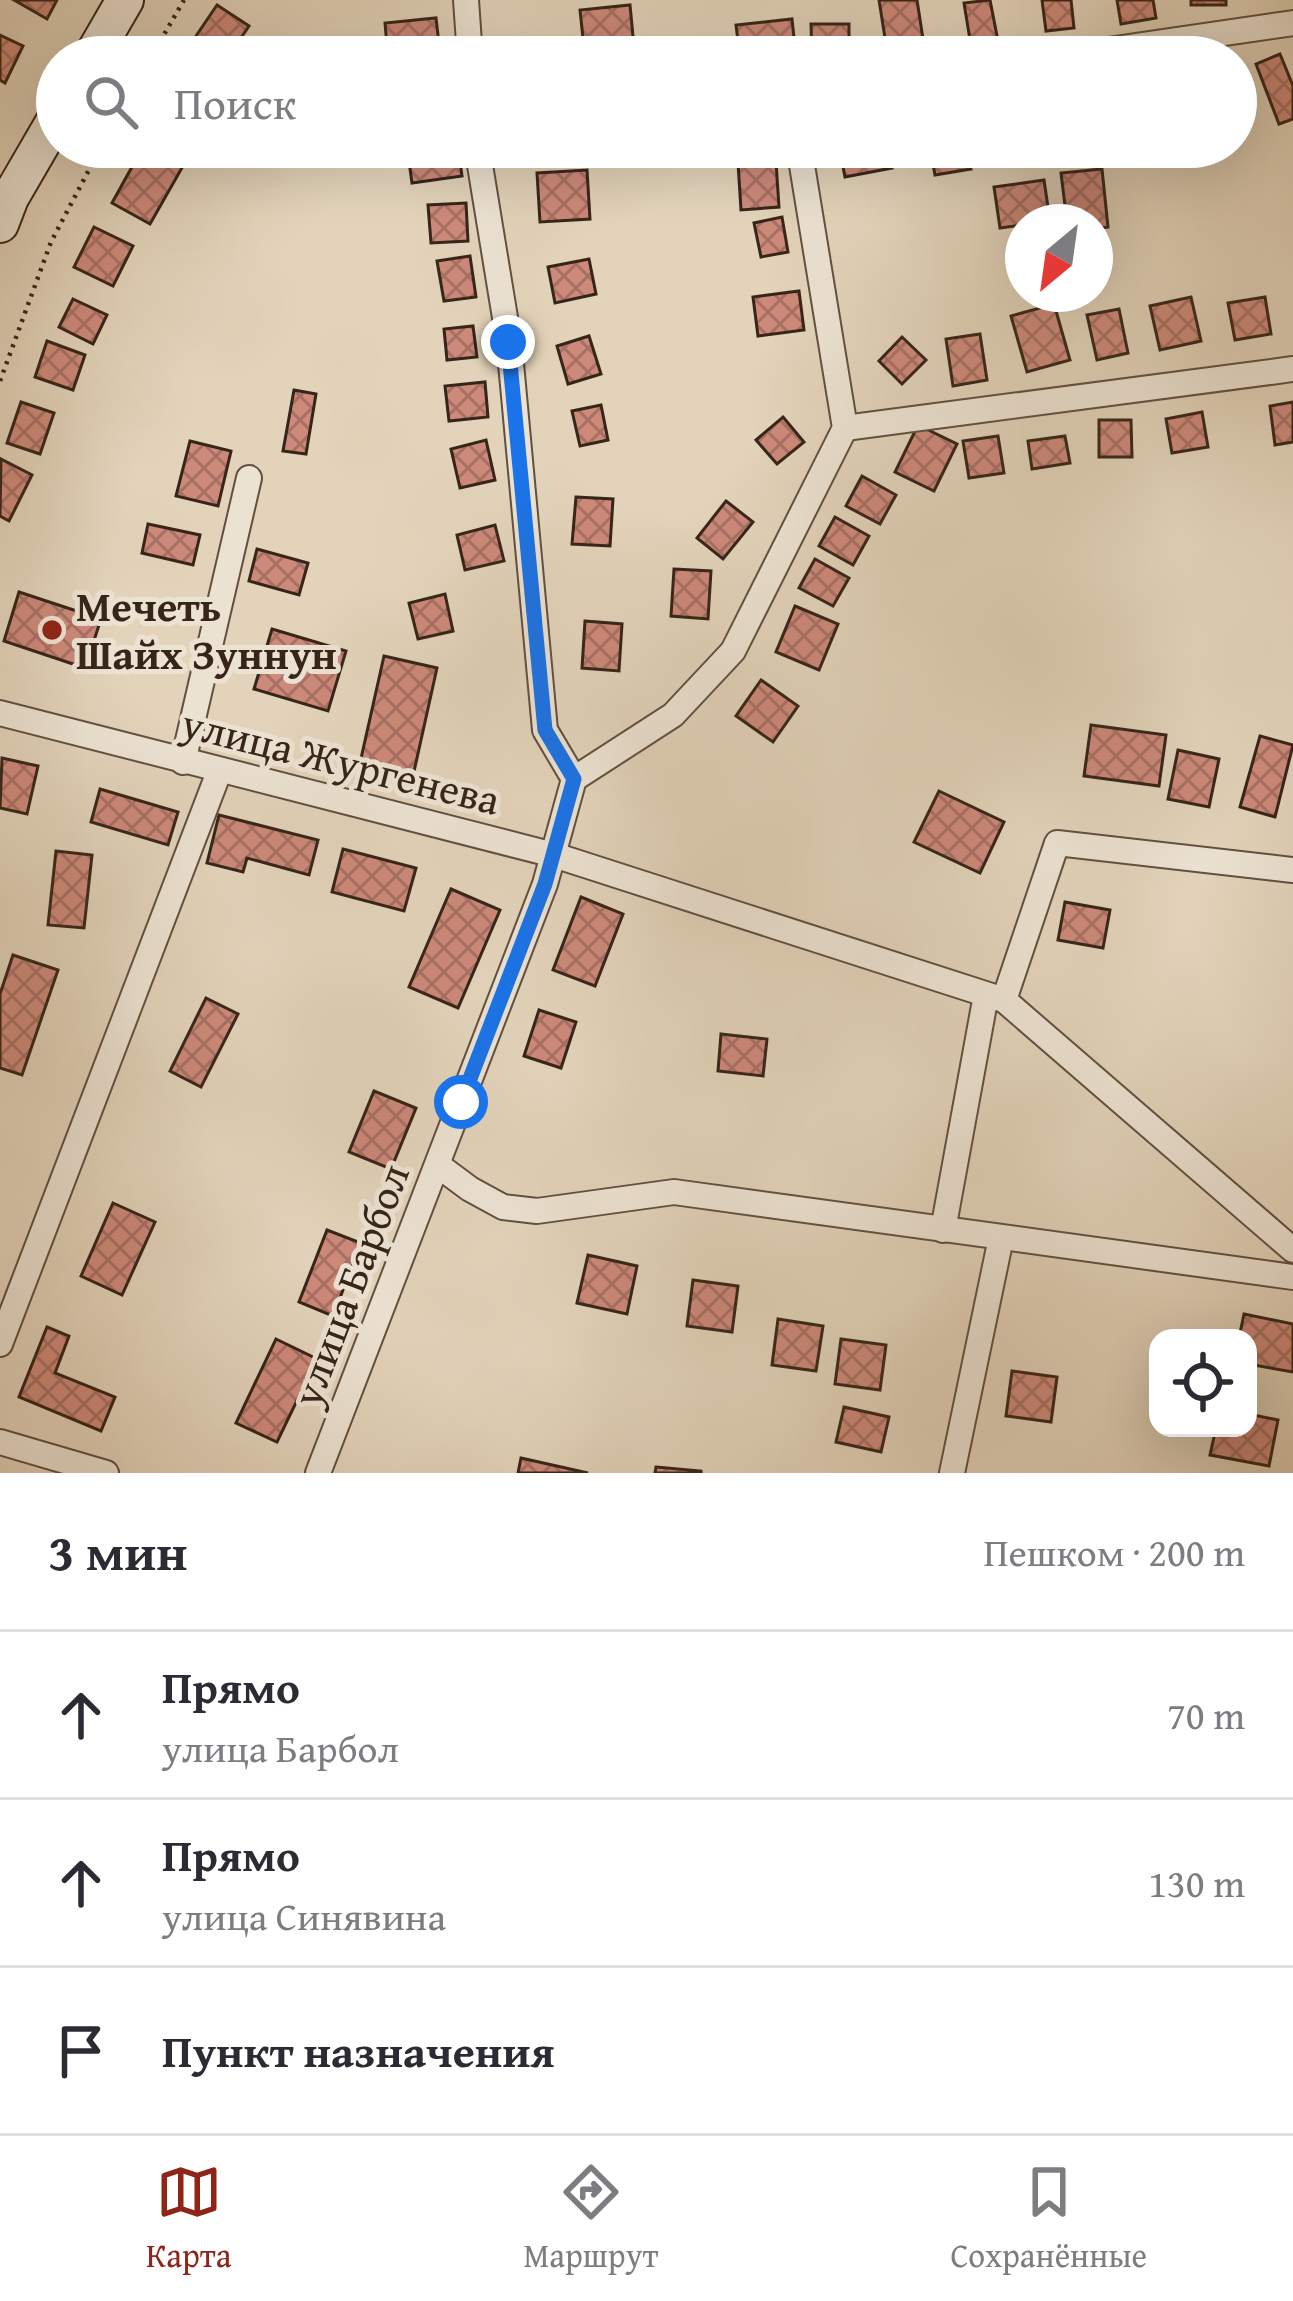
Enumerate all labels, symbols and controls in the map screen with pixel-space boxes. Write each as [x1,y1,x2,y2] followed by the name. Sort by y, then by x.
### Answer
[36,36,1257,168] search box
[78,69,144,135] icon: search
[174,70,296,135] text: Поиск
[1005,204,1113,312] north arrow
[481,315,535,369] route end
[76,575,337,684] place label: Мечеть Шайх Зуннун
[39,617,65,643] marker: Мечеть Шайх Зуннун
[175,691,507,830] street label: улица Жургенева
[434,1075,488,1129] route start
[275,1155,424,1416] street label: улица Барбол
[1149,1329,1257,1437] map controls
[1149,1329,1257,1437] button: locate
[48,1514,187,1589] text: 3 мин
[983,1523,1245,1580] text: Пешком · 200 m
[162,1654,300,1719] text: Прямо
[48,1682,114,1748] icon: ahead
[1167,1686,1245,1743] text: 70 m
[162,1719,399,1776] text: улица Барбол
[162,1822,300,1887] text: Прямо
[48,1850,114,1916] icon: ahead
[1148,1854,1245,1911] text: 130 m
[162,1887,446,1944] text: улица Синявина
[48,2018,114,2084] icon: arrive
[162,2018,555,2083] text: Пункт назначения
[146,2159,231,2279] tab: Карта
[523,2159,658,2279] tab: Маршрут
[950,2159,1147,2279] tab: Сохранённые

